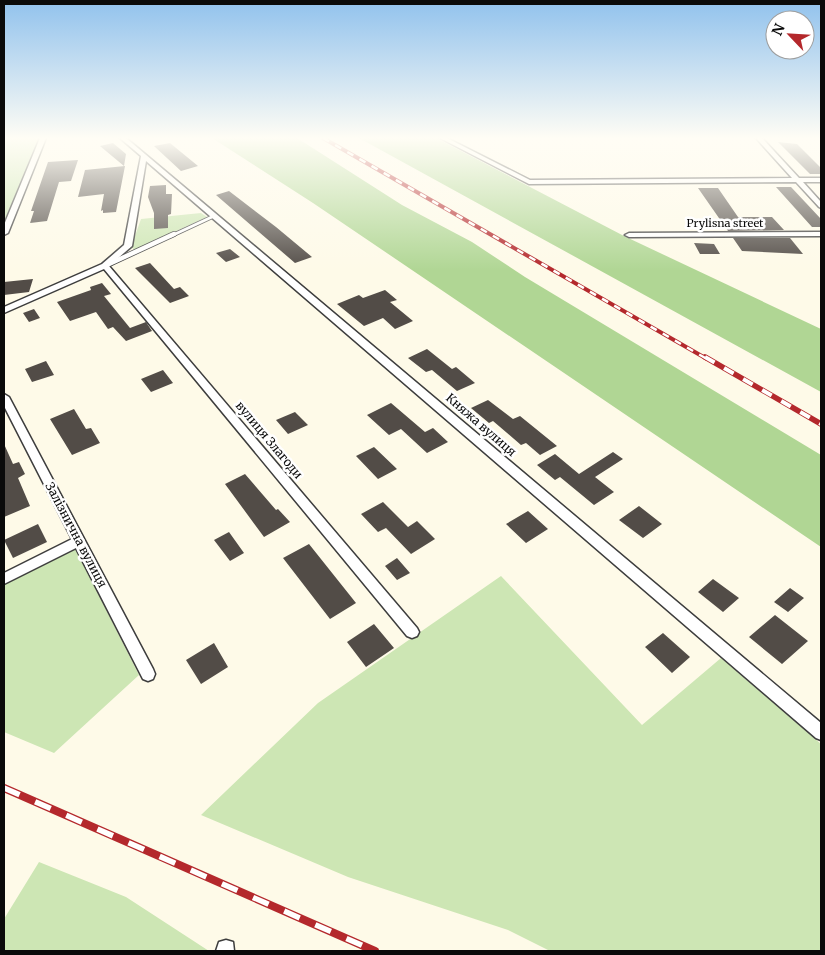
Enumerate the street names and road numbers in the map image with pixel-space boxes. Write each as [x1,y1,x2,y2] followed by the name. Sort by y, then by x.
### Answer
[687,216,764,230] street label: Prylisna street
[443,390,520,459] street label: Княжа вулиця
[233,398,306,481] street label: вулиця Злагоди
[42,480,110,590] street label: Залізнична вулиця

